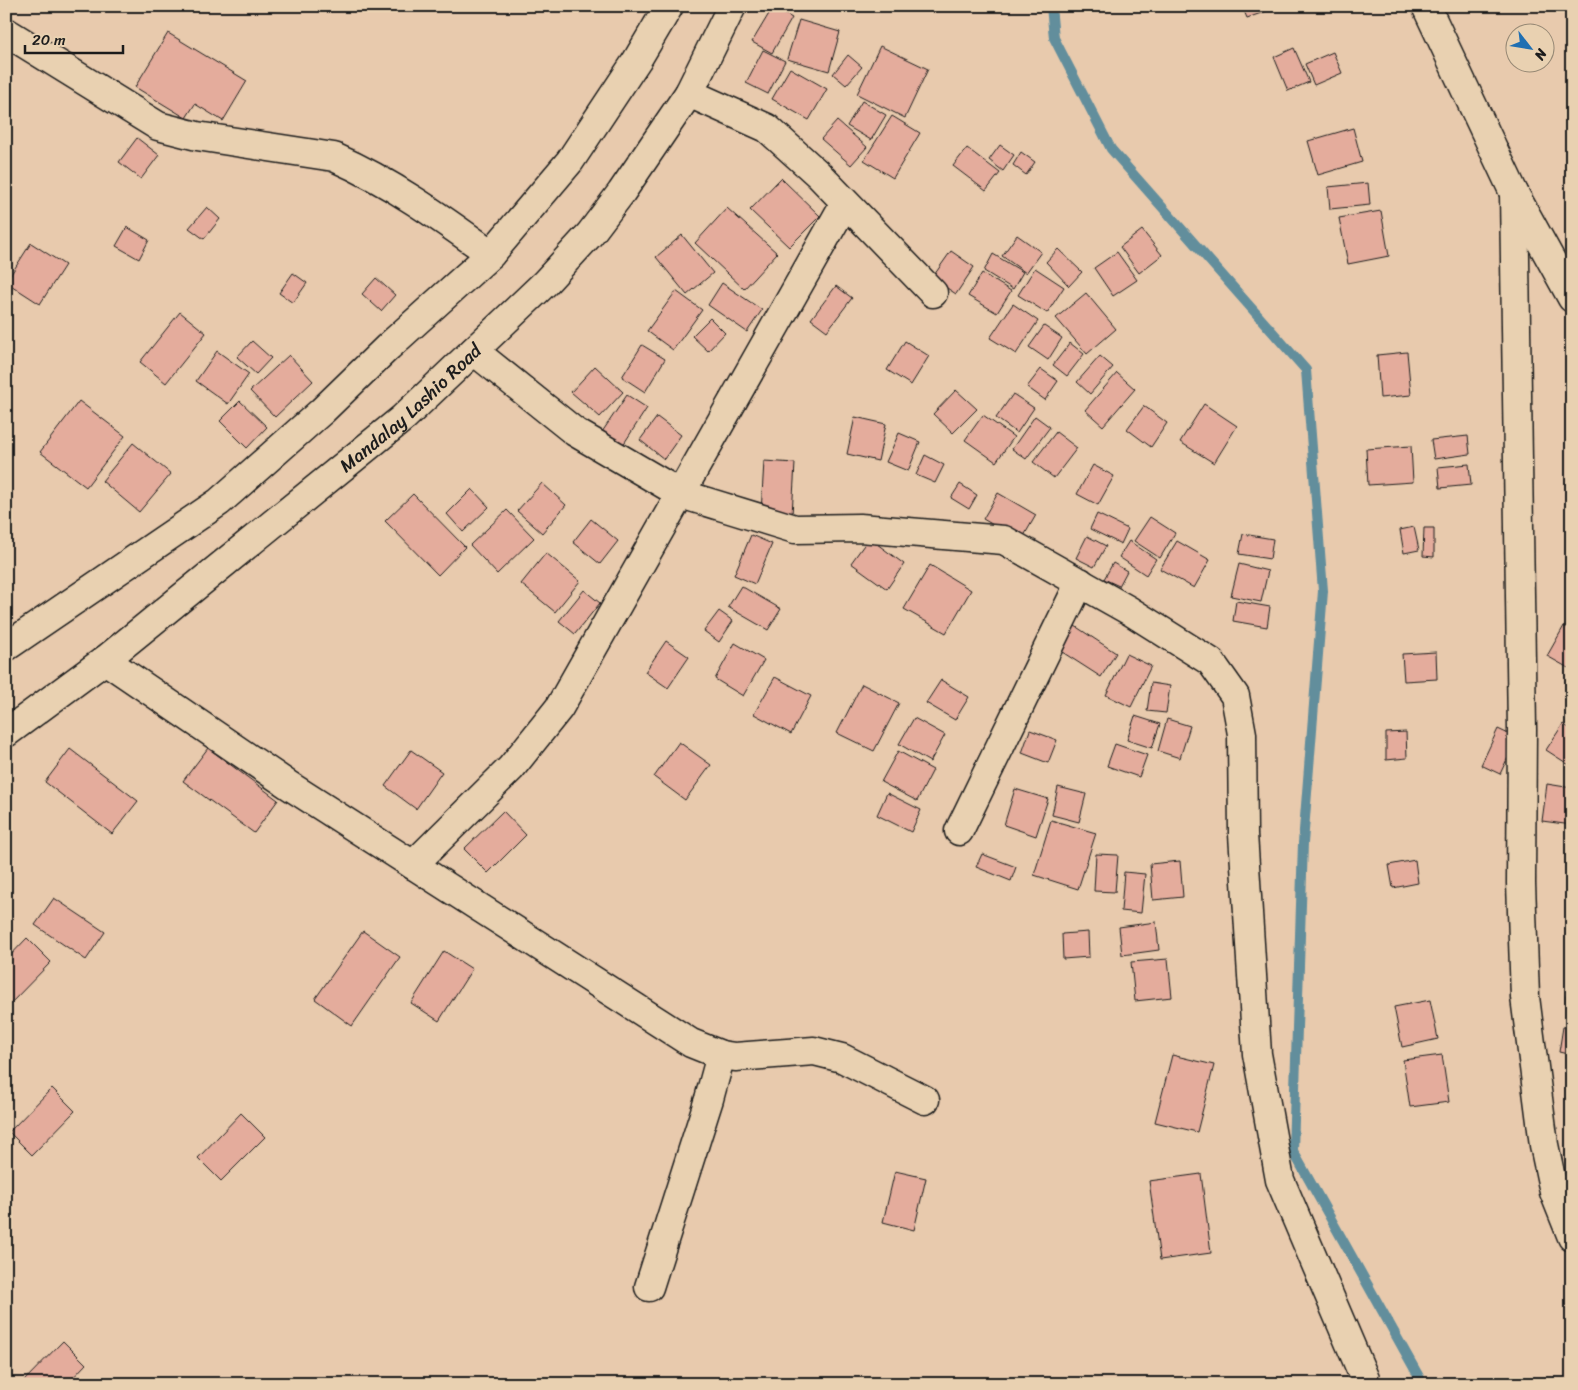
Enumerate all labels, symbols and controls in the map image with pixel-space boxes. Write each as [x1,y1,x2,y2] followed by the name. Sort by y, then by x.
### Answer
[25,22,122,54] scale bar
[1506,22,1556,72] north arrow
[32,27,66,53] text: 20 m
[1527,43,1554,65] text: N
[331,334,491,481] street label: Mandalay Lashio Road

